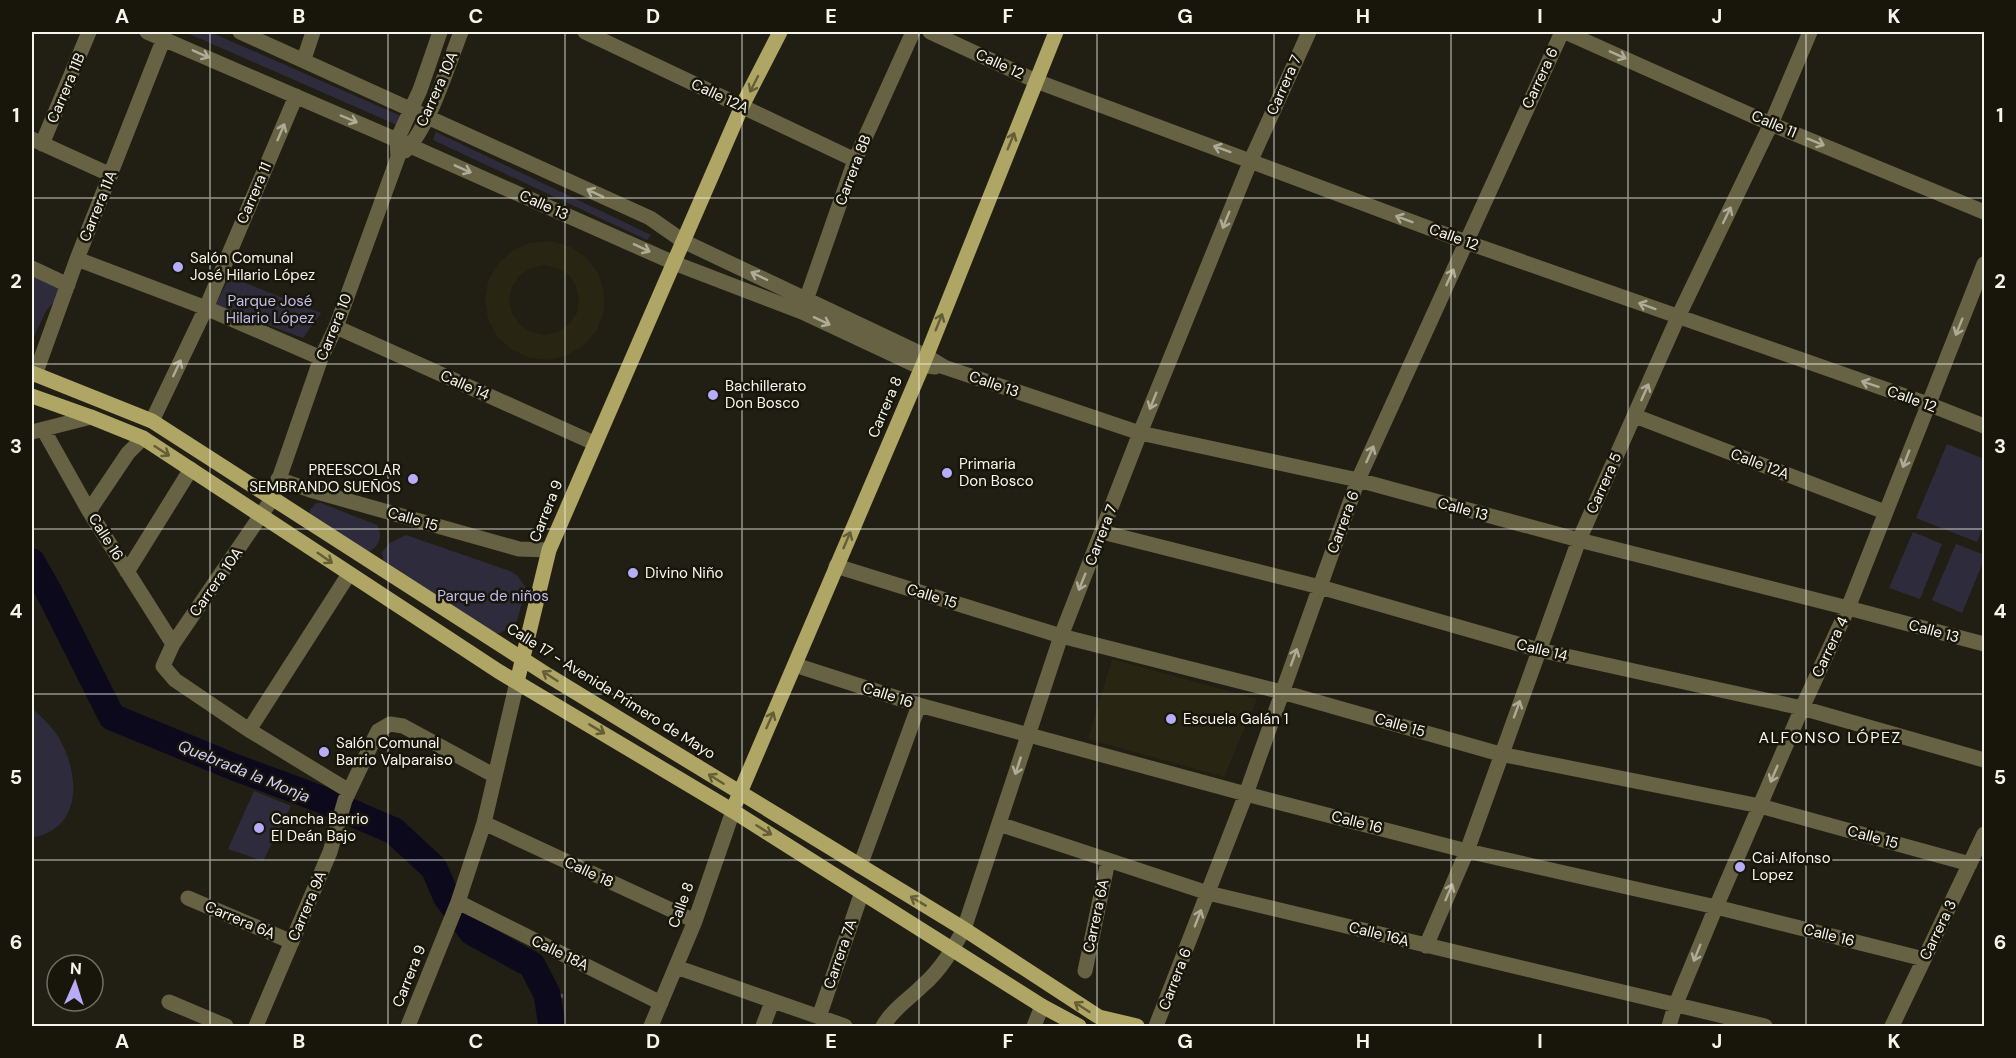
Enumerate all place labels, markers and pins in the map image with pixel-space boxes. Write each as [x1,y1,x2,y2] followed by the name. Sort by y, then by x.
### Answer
[190,248,315,285] place label: Salón Comunal José Hilario López
[171,260,185,274] marker: Salón Comunal José Hilario López
[725,376,806,413] place label: Bachillerato Don Bosco
[706,388,720,402] marker: Bachillerato Don Bosco
[959,454,1034,491] place label: Primaria Don Bosco
[249,460,401,497] place label: PREESCOLAR SEMBRANDO SUEÑOS
[940,466,954,480] marker: Primaria Don Bosco
[406,472,420,486] marker: PREESCOLAR SEMBRANDO SUEÑOS
[645,563,723,583] place label: Divino Niño
[626,566,640,580] marker: Divino Niño
[1183,709,1289,729] place label: Escuela Galán 1
[1164,712,1178,726] marker: Escuela Galán 1
[336,733,453,770] place label: Salón Comunal Barrio Valparaiso
[317,745,331,759] marker: Salón Comunal Barrio Valparaiso
[271,809,369,846] place label: Cancha Barrio El Deán Bajo
[252,821,266,835] marker: Cancha Barrio El Deán Bajo
[1752,848,1831,885] place label: Cai Alfonso Lopez
[1733,860,1747,874] marker: Cai Alfonso Lopez

